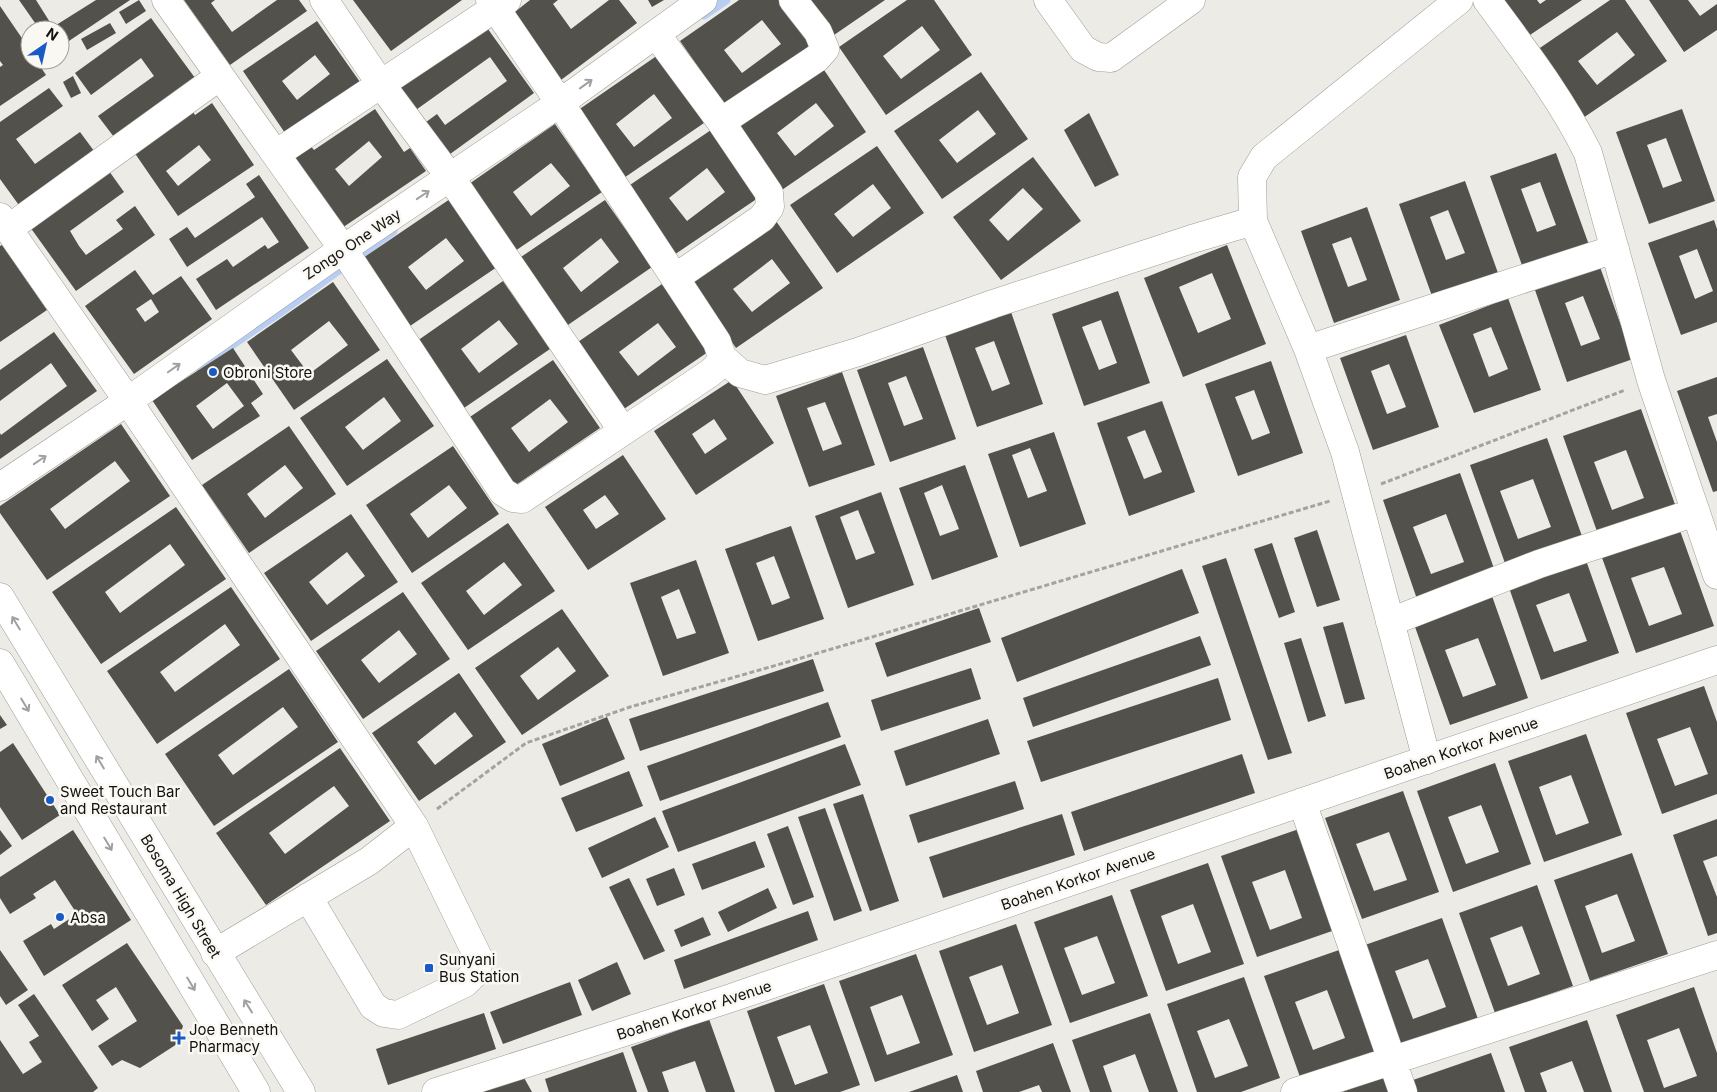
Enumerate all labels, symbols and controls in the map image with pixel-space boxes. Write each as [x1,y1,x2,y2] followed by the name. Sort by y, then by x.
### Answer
[20,20,70,70] north arrow
[43,24,62,44] text: N
[579,79,593,89] one-way arrow
[415,190,429,200] one-way arrow
[300,204,405,284] street label: Zongo One Way
[167,363,181,373] one-way arrow
[223,363,312,382] place label: Obroni Store
[207,366,219,378] marker: Obroni Store
[33,455,47,465] one-way arrow
[10,617,20,631] one-way arrow
[20,697,30,711] one-way arrow
[1381,713,1541,783] street label: Boahen Korkor Avenue
[94,756,104,770] one-way arrow
[60,782,181,818] place label: Sweet Touch Bar and Restaurant
[44,794,56,806] marker: Sweet Touch Bar and Restaurant
[137,831,225,961] street label: Bosoma High Street
[104,837,114,851] one-way arrow
[998,844,1158,914] street label: Boahen Korkor Avenue
[70,908,106,927] place label: Absa
[54,911,66,923] marker: Absa
[439,950,519,986] place label: Sunyani Bus Station
[423,962,435,974] marker: Sunyani Bus Station
[187,976,197,990] one-way arrow
[614,976,774,1044] street label: Boahen Korkor Avenue
[242,999,252,1013] one-way arrow
[189,1020,278,1056] place label: Joe Benneth Pharmacy
[173,1032,185,1044] marker: Joe Benneth Pharmacy

